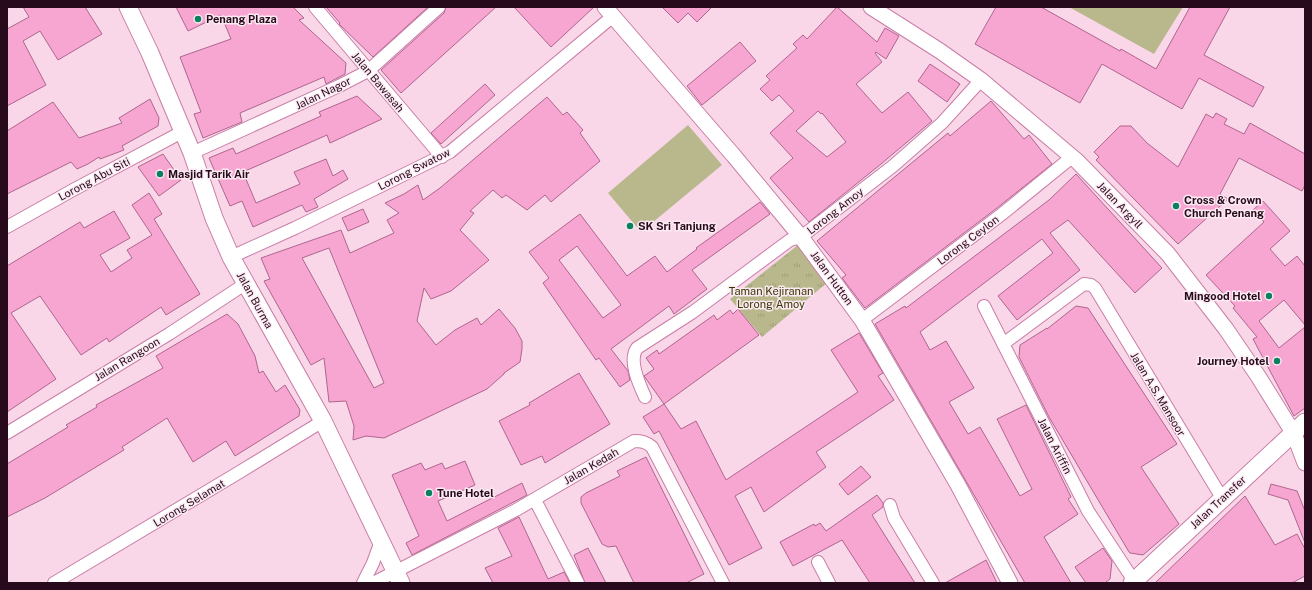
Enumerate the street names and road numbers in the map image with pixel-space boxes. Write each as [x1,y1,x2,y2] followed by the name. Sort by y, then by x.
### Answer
[349,50,407,114] street label: Jalan Bawasah
[293,74,353,112] street label: Jalan Nagor
[376,145,452,192] street label: Lorong Swatow
[56,155,132,203] street label: Lorong Abu Siti
[1095,179,1145,231] street label: Jalan Argyll
[805,185,866,237] street label: Lorong Amoy
[935,213,1001,267] street label: Lorong Ceylon
[808,249,856,307] street label: Jalan Hutton
[235,270,275,330] street label: Jalan Burma
[92,335,162,383] street label: Jalan Rangoon
[1128,350,1188,438] street label: Jalan A.S. Mansoor
[1036,416,1074,476] street label: Jalan Ariffin
[562,446,620,486] street label: Jalan Kedah
[1188,473,1248,531] street label: Jalan Transfer
[151,477,227,529] street label: Lorong Selamat

